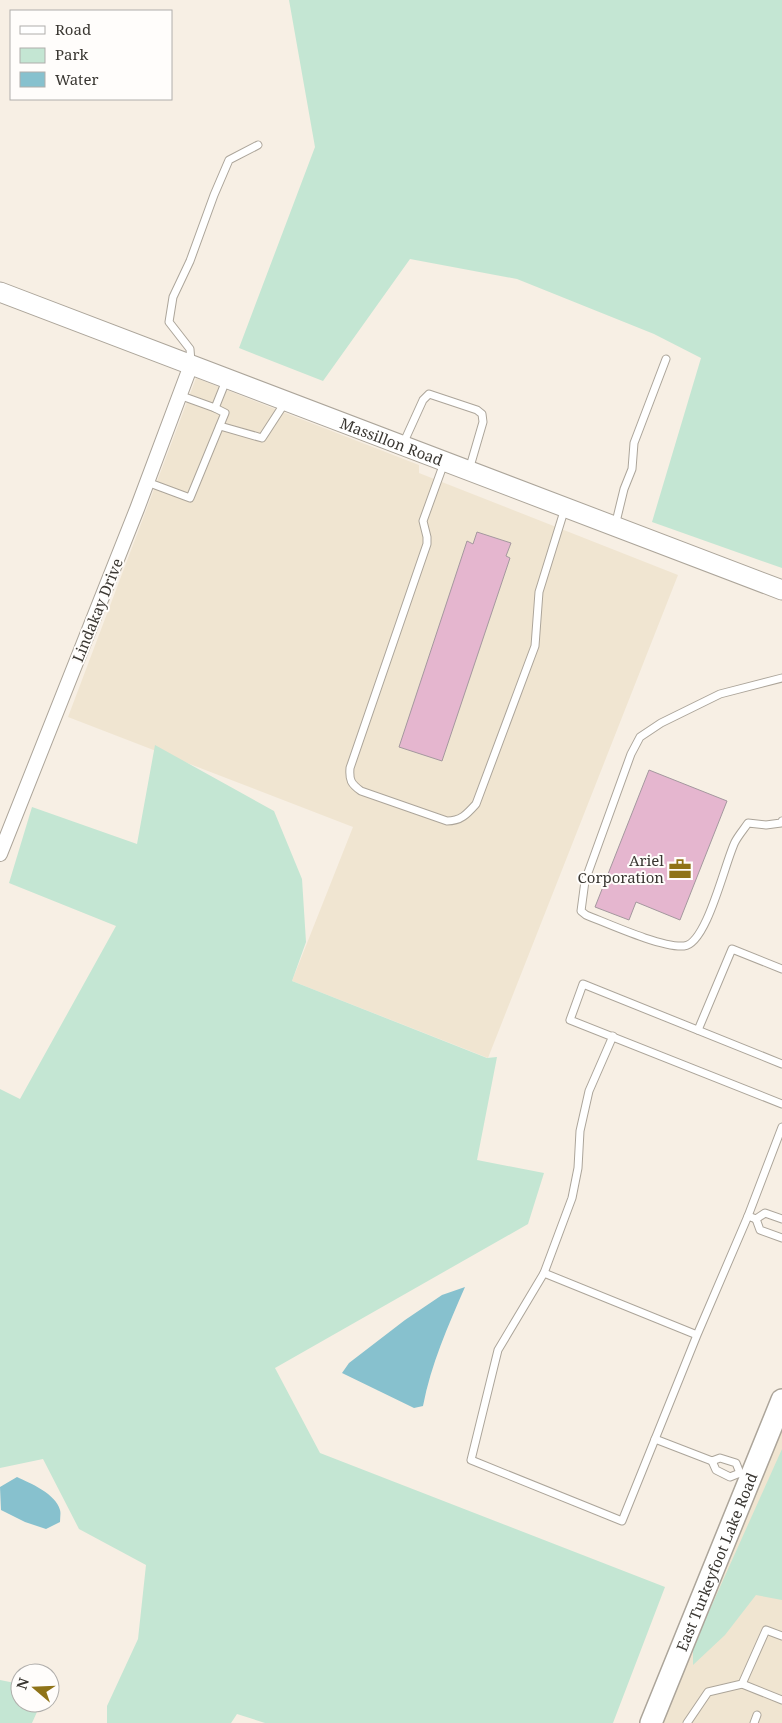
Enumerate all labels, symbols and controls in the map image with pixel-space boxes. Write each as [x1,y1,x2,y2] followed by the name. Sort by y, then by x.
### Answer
[10,10,172,100] legend
[55,19,91,39] text: Road
[55,44,89,64] text: Park
[55,69,98,89] text: Water
[337,413,446,470] street label: Massillon Road
[67,555,127,665] street label: Lindakay Drive
[578,850,664,887] place label: Ariel Corporation
[667,856,693,882] office icon: Ariel Corporation
[671,1469,762,1654] street label: East Turkeyfoot Lake Road
[10,1663,60,1713] north arrow
[11,1675,33,1692] text: N

